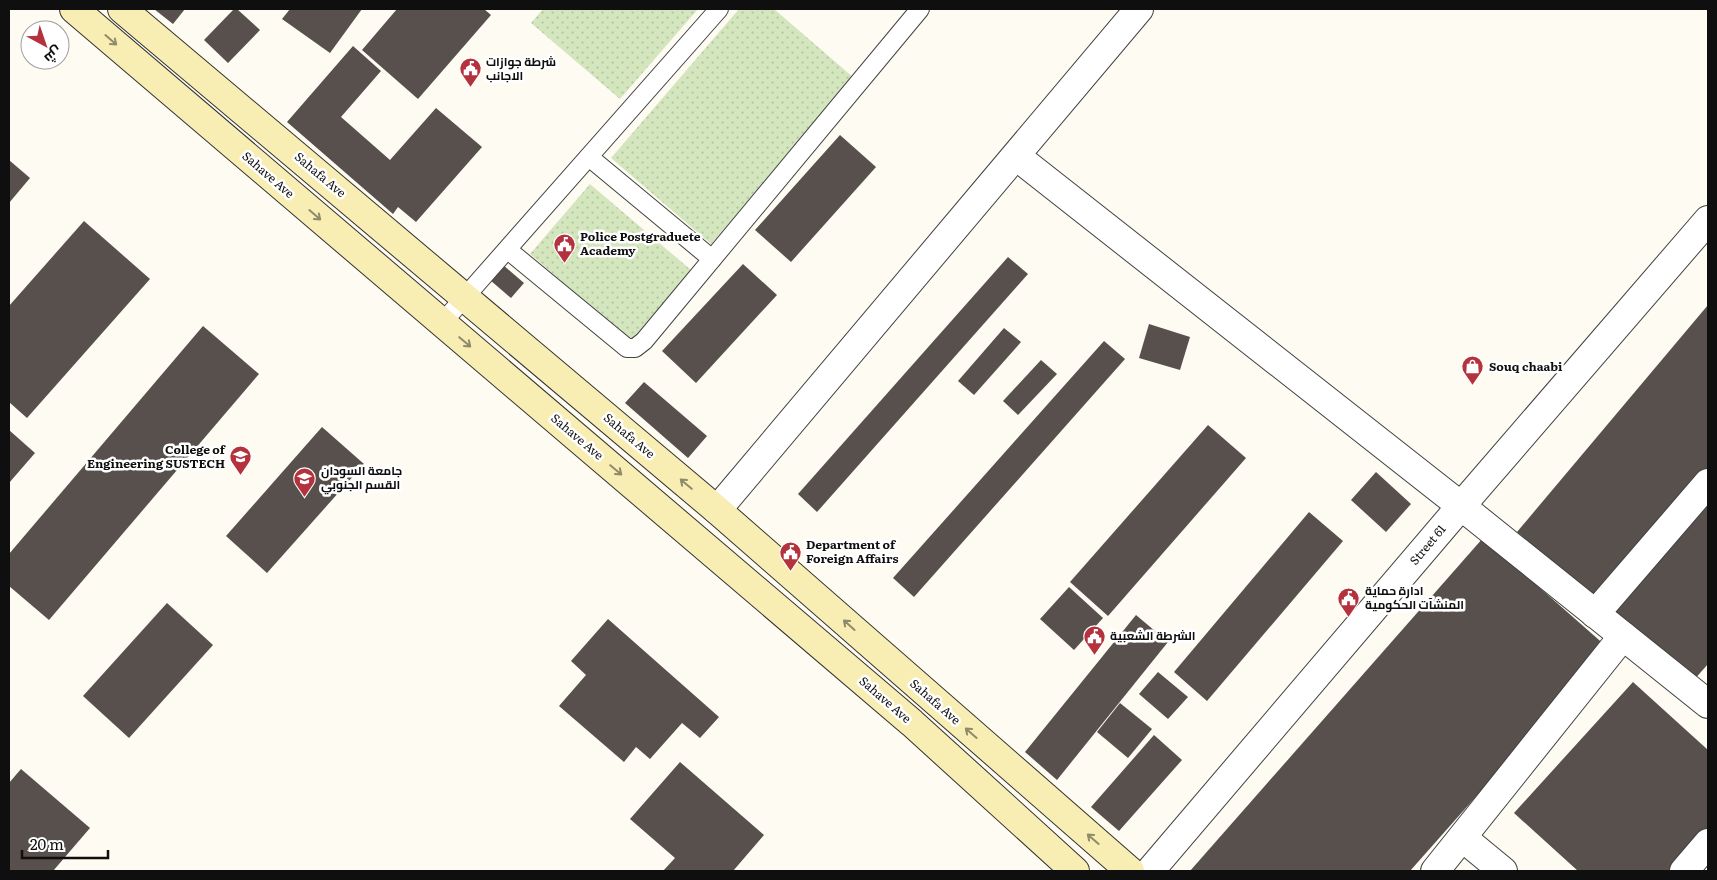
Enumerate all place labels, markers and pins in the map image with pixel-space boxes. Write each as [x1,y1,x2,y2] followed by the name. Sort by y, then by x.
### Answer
[486,52,556,84] place label: شرطة جوازات الاجانب
[458,57,482,88] public building icon: شرطة جوازات الاجانب
[580,227,701,259] place label: Police Postgraduete Academy
[552,232,576,263] public building icon: Police Postgraduete Academy
[1461,355,1485,386] shop icon: Souq chaabi
[1489,357,1563,375] place label: Souq chaabi
[87,440,227,472] place label: College of Engineering SUSTECH
[229,445,253,476] school or university icon: College of Engineering SUSTECH
[321,461,402,495] place label: جامعة السودان القسم الجنوبي
[293,466,317,497] school or university icon: جامعة السودان القسم الجنوبي
[806,535,898,567] place label: Department of Foreign Affairs
[778,540,802,571] public building icon: Department of Foreign Affairs
[1365,581,1464,613] place label: ادارة حماية المنشآت الحكومية
[1337,586,1361,617] public building icon: ادارة حماية المنشآت الحكومية
[1082,624,1106,655] public building icon: الشرطة الشعبية
[1110,626,1196,644] place label: الشرطة الشعبية

